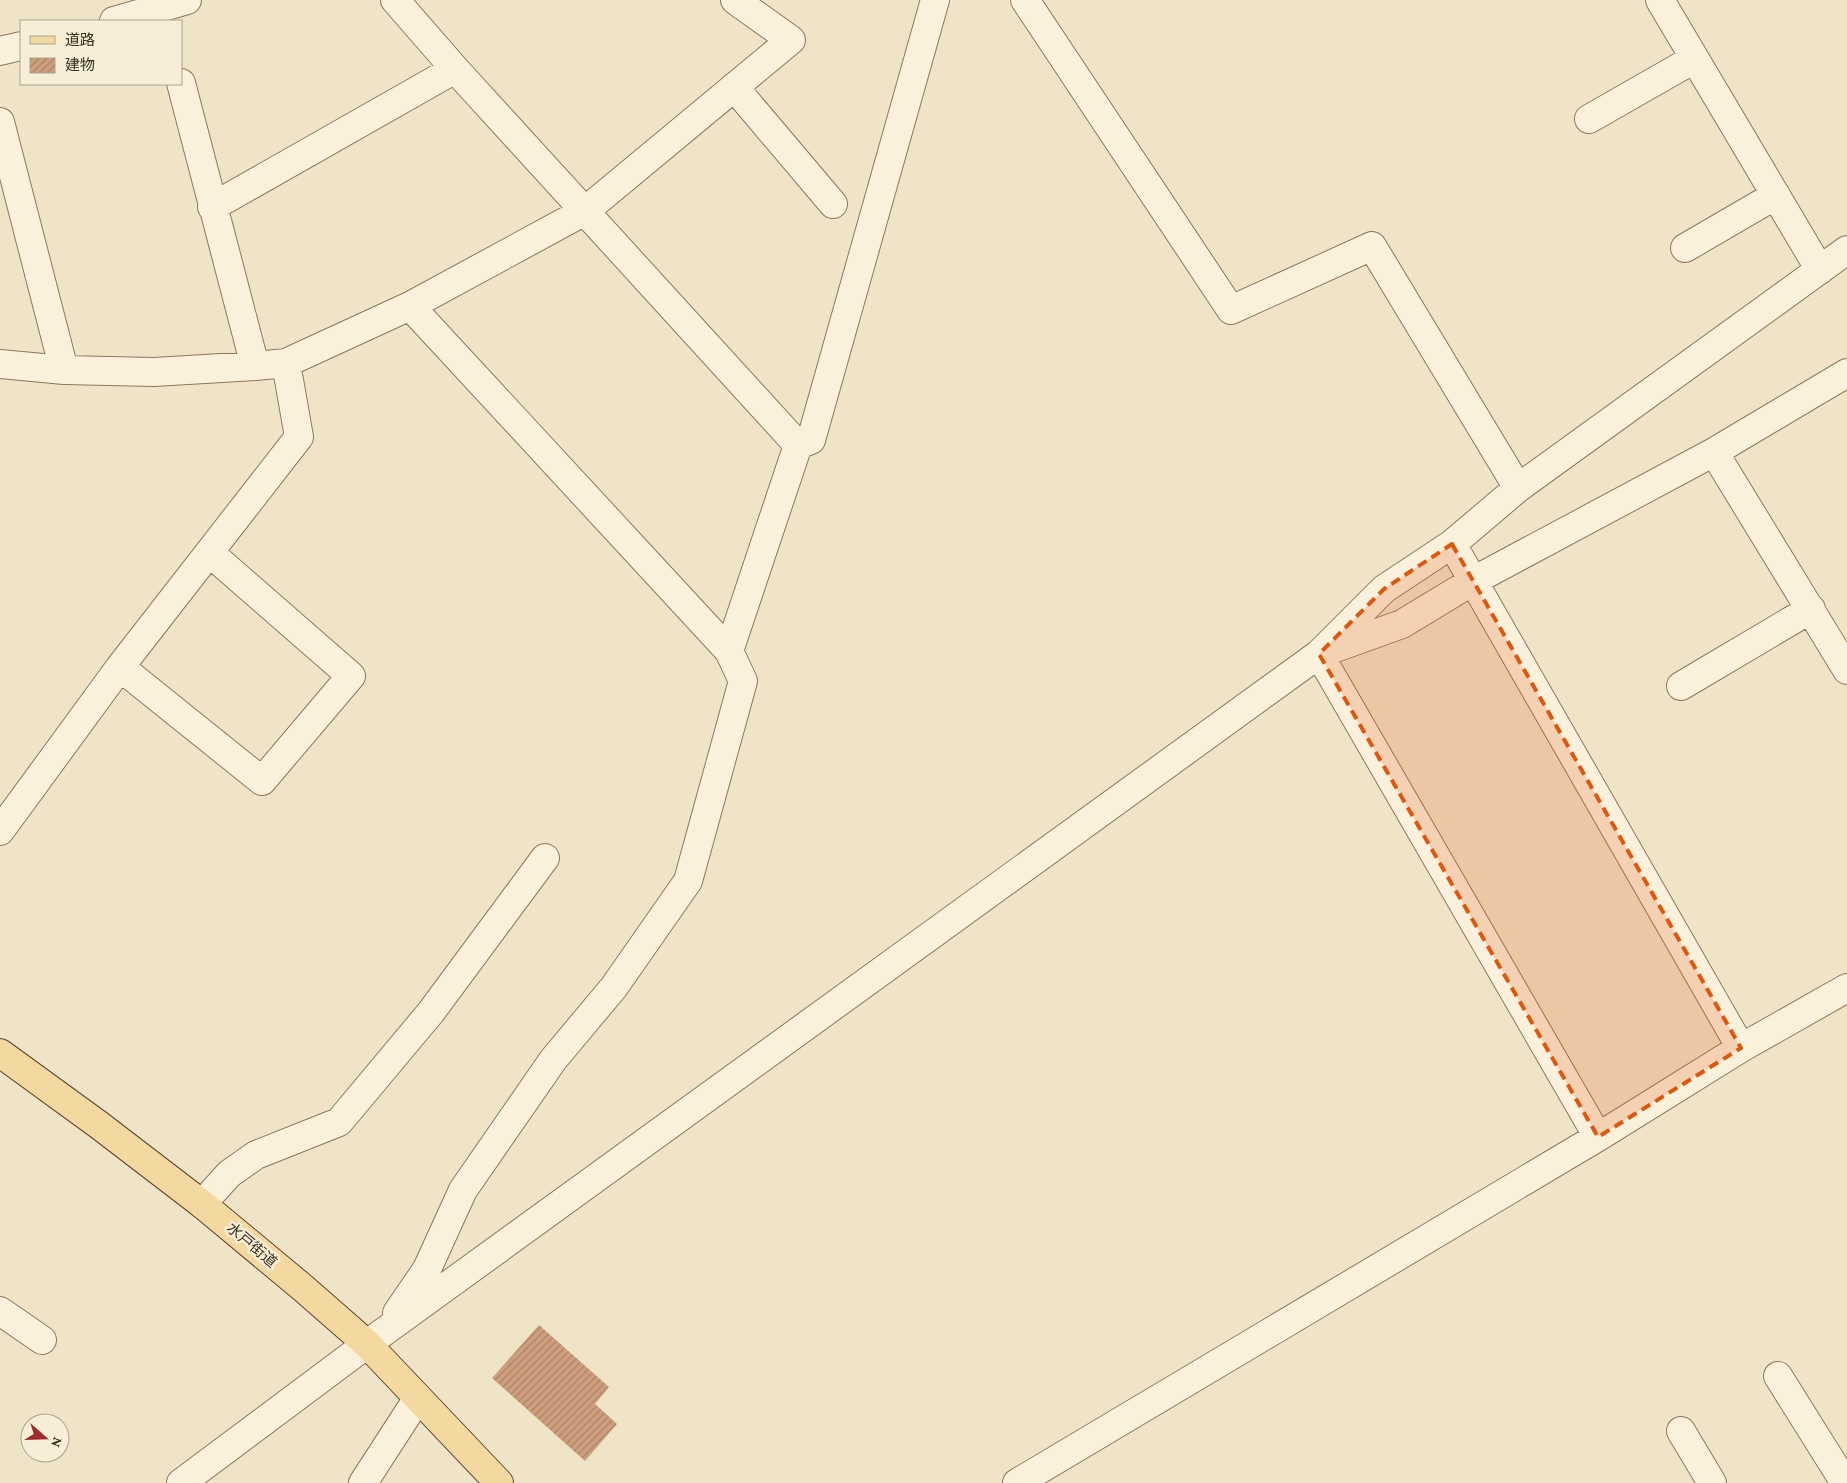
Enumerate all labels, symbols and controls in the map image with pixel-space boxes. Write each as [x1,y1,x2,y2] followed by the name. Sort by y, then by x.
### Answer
[20,20,182,85] legend
[65,32,95,48] text: 道路
[65,57,95,73] text: 建物
[224,1220,280,1270] street label: 水戸街道
[20,1413,70,1463] north arrow
[48,1435,66,1450] text: N

